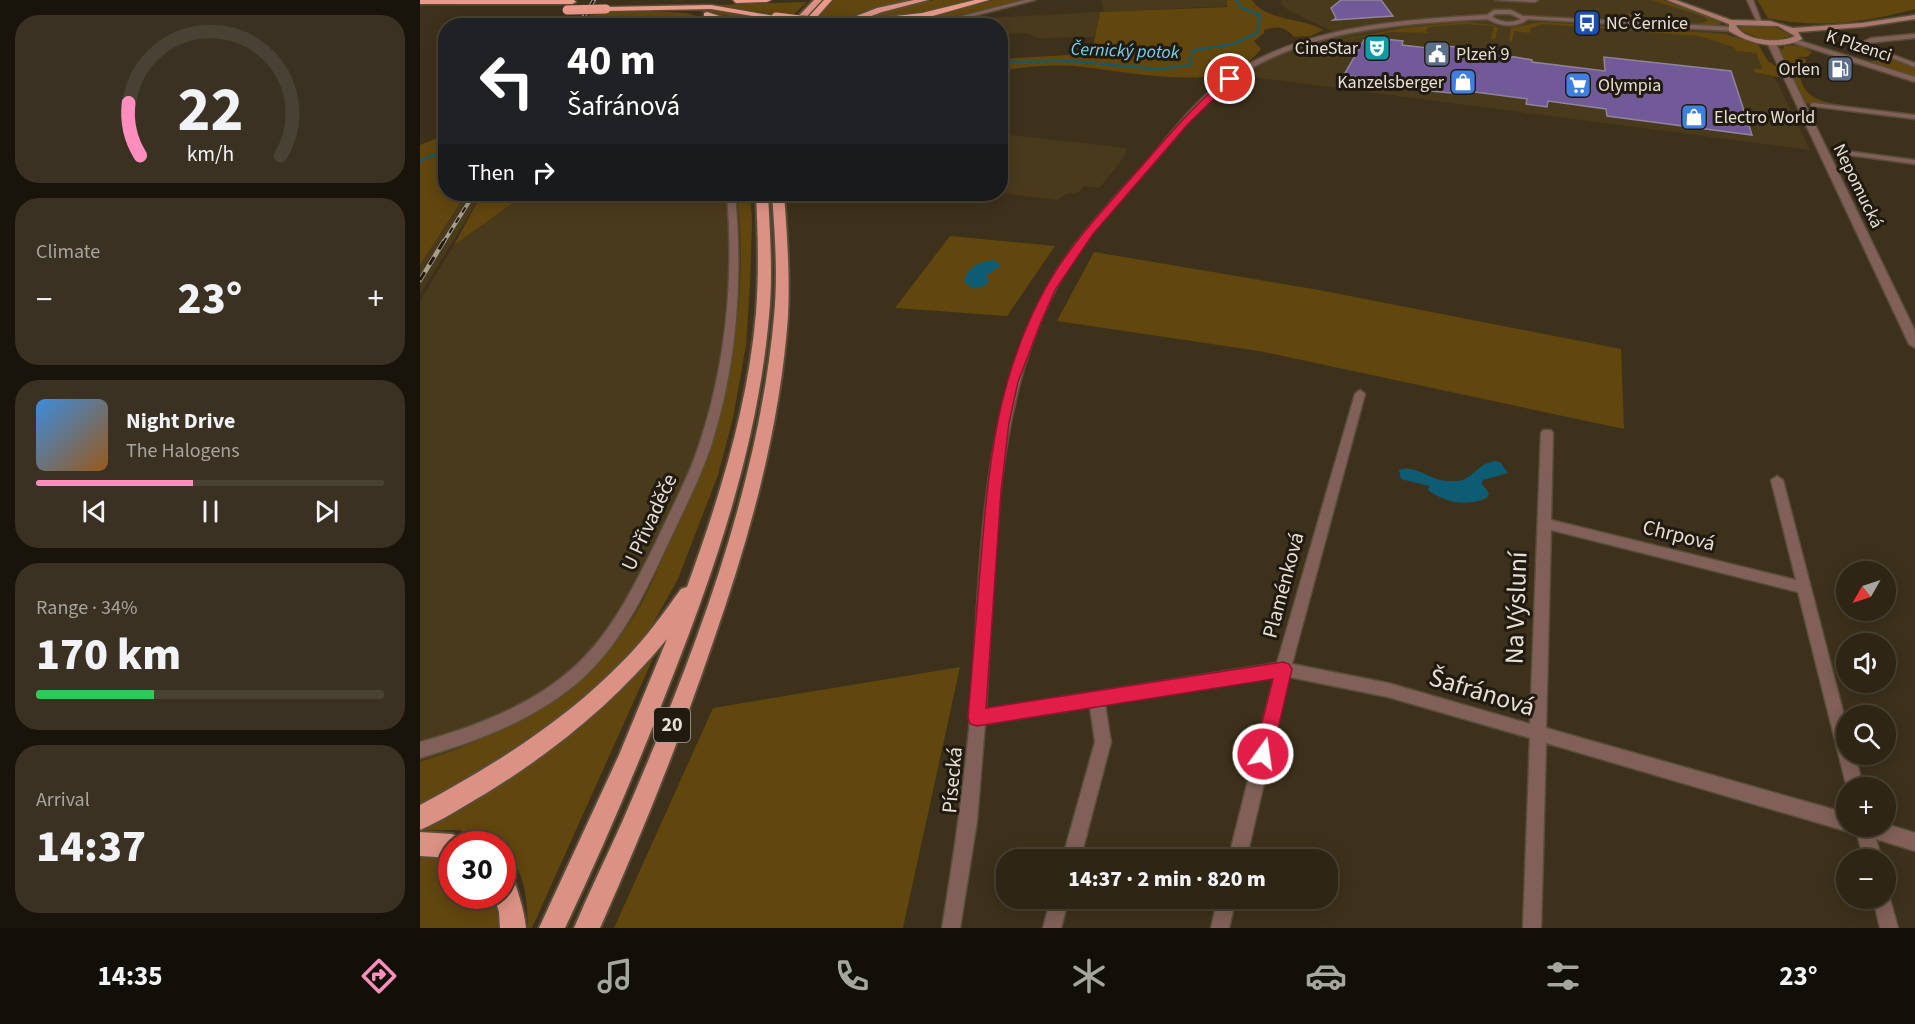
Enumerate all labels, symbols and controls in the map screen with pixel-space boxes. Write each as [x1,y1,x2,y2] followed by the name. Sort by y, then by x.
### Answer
[1572,8,1602,38] bus stop icon: NC Černice
[1606,11,1688,36] place label: NC Černice
[1823,24,1895,68] street label: K Plzenci
[567,31,656,91] text: 40 m
[1362,33,1392,63] theatre icon: CineStar
[1295,36,1359,61] place label: CineStar
[1070,37,1180,65] water label: Černický potok
[1422,39,1452,69] public building icon: Plzeň 9
[468,42,546,120] icon: left
[1456,42,1510,67] place label: Plzeň 9
[1204,53,1255,104] pin
[1825,54,1855,84] fuel station icon: Orlen
[1778,57,1820,82] place label: Orlen
[1213,62,1246,95] icon: arrive
[177,66,243,155] text: 22
[1448,67,1478,97] shop icon: Kanzelsberger
[1337,70,1445,95] place label: Kanzelsberger
[1563,70,1593,100] supermarket icon: Olympia
[1598,73,1661,98] place label: Olympia
[567,87,680,126] text: Šafránová
[1679,102,1709,132] shop icon: Electro World
[1714,105,1815,130] place label: Electro World
[186,139,234,170] text: km/h
[1827,140,1889,232] street label: Nepomucká
[527,156,560,189] icon: right
[468,157,515,189] text: Then
[36,238,100,266] text: Climate
[178,267,242,331] text: 23°
[36,276,52,323] text: −
[368,276,384,323] text: +
[126,405,235,437] text: Night Drive
[126,437,240,465] text: The Halogens
[613,469,685,575] street label: U Přivaděče
[78,495,111,528] icon: previous
[194,495,227,528] icon: pause
[310,495,343,528] icon: next
[1640,512,1718,558] street label: Chrpová
[1254,529,1312,641] street label: Plaménková
[1496,549,1537,665] street label: Na Výsluní
[1836,561,1896,621] north arrow
[1836,561,1896,909] map controls
[36,594,137,622] text: Range · 34%
[36,623,181,687] text: 170 km
[1836,633,1896,693] button: sound
[1424,658,1540,726] street label: Šafránová
[1836,705,1896,765] button: search
[654,708,690,742] road number: 20
[1231,722,1295,786] position arrow
[934,746,970,814] street label: Písecká
[1836,777,1896,837] button: +
[36,786,90,814] text: Arrival
[36,815,146,879] text: 14:37
[438,831,516,909] speed limit sign: 30
[1836,849,1896,909] button: −
[1068,863,1266,895] text: 14:37 · 2 min · 820 m
[358,955,400,997] icon: directions
[594,955,636,997] icon: music
[831,955,873,997] icon: phone
[1068,955,1110,997] icon: climate
[1305,955,1347,997] icon: car
[1542,955,1584,997] icon: filters
[97,957,163,996] text: 14:35
[1779,957,1818,996] text: 23°

